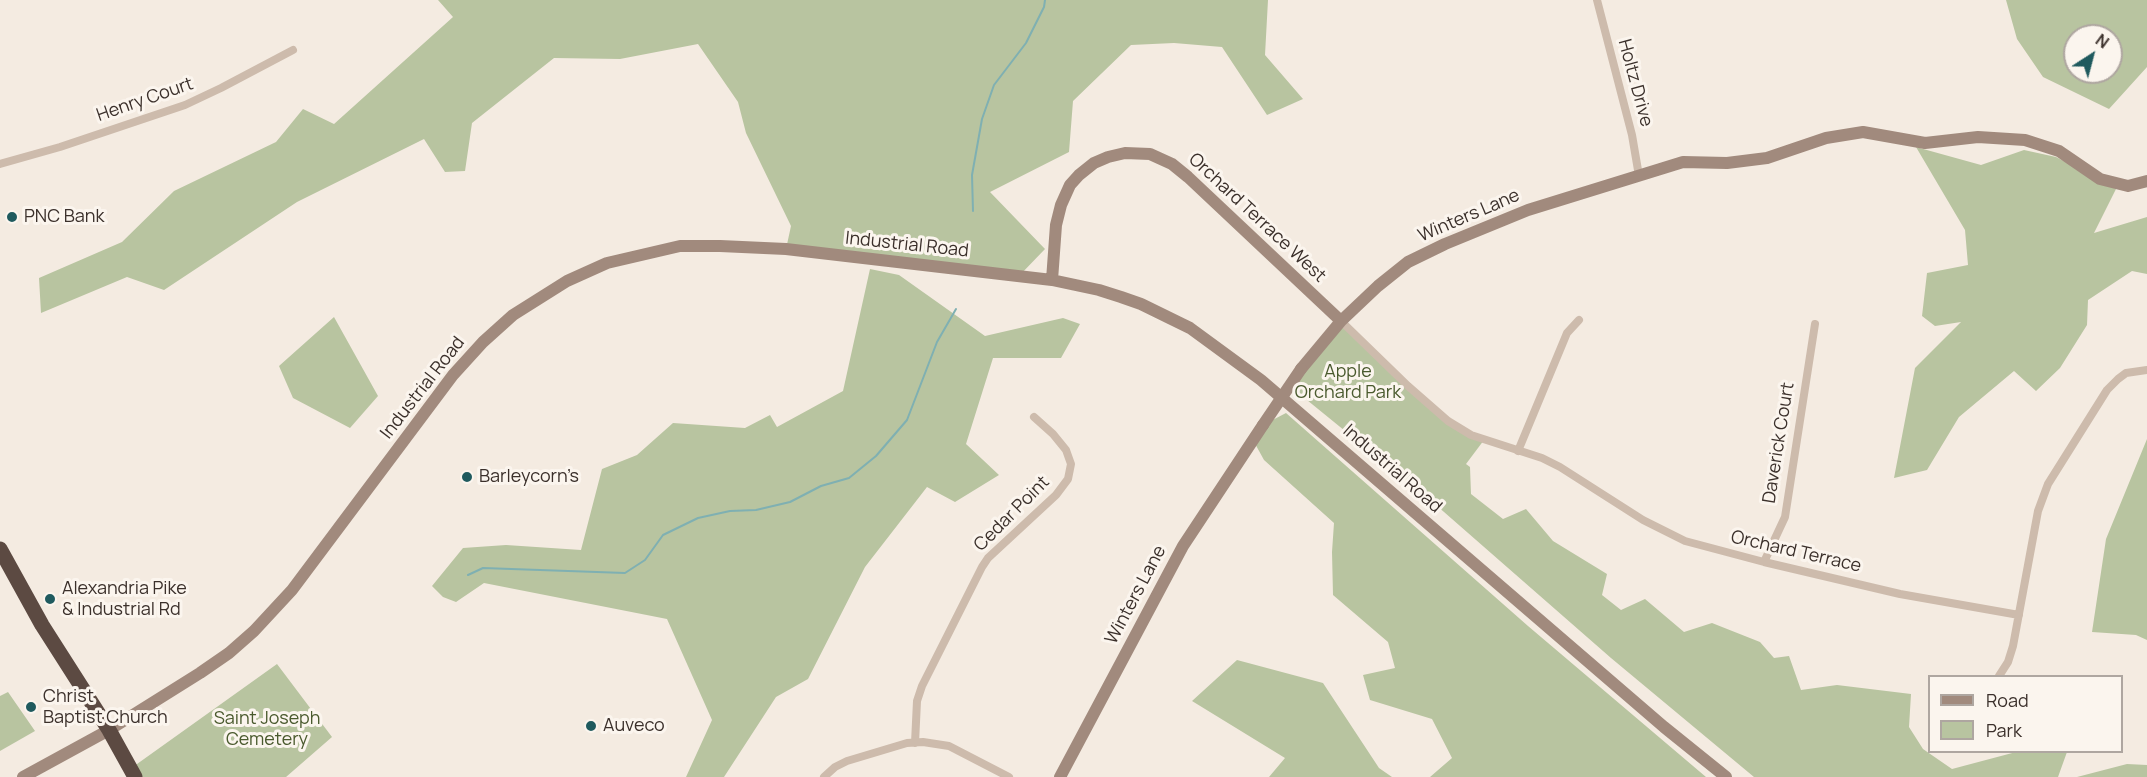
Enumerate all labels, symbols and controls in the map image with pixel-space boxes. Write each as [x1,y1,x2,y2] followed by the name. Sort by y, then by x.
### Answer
[2063,24,2123,84] north arrow
[2091,29,2114,53] text: N
[1613,37,1657,129] street label: Holtz Drive
[94,73,196,127] street label: Henry Court
[1184,149,1330,287] street label: Orchard Terrace West
[1415,185,1523,247] street label: Winters Lane
[24,206,104,228] place label: PNC Bank
[5,210,19,224] marker: PNC Bank
[844,228,970,262] street label: Industrial Road
[376,332,470,444] street label: Industrial Road
[1295,361,1401,404] park label: Apple Orchard Park
[1759,381,1799,505] street label: Daverick Court
[1338,420,1446,518] street label: Industrial Road
[479,466,579,488] place label: Barleycorn’s
[460,470,474,484] marker: Barleycorn’s
[970,472,1054,556] street label: Cedar Point
[1729,526,1863,578] street label: Orchard Terrace
[1101,542,1171,648] street label: Winters Lane
[62,578,187,620] place label: Alexandria Pike & Industrial Rd
[43,592,57,606] marker: Alexandria Pike & Industrial Rd
[1928,675,2123,753] legend
[43,686,168,728] place label: Christ Baptist Church
[1986,688,2029,712] text: Road
[24,700,38,714] marker: Christ Baptist Church
[214,708,320,750] park label: Saint Joseph Cemetery
[603,715,665,737] place label: Auveco
[1986,718,2022,742] text: Park
[584,719,598,733] marker: Auveco

